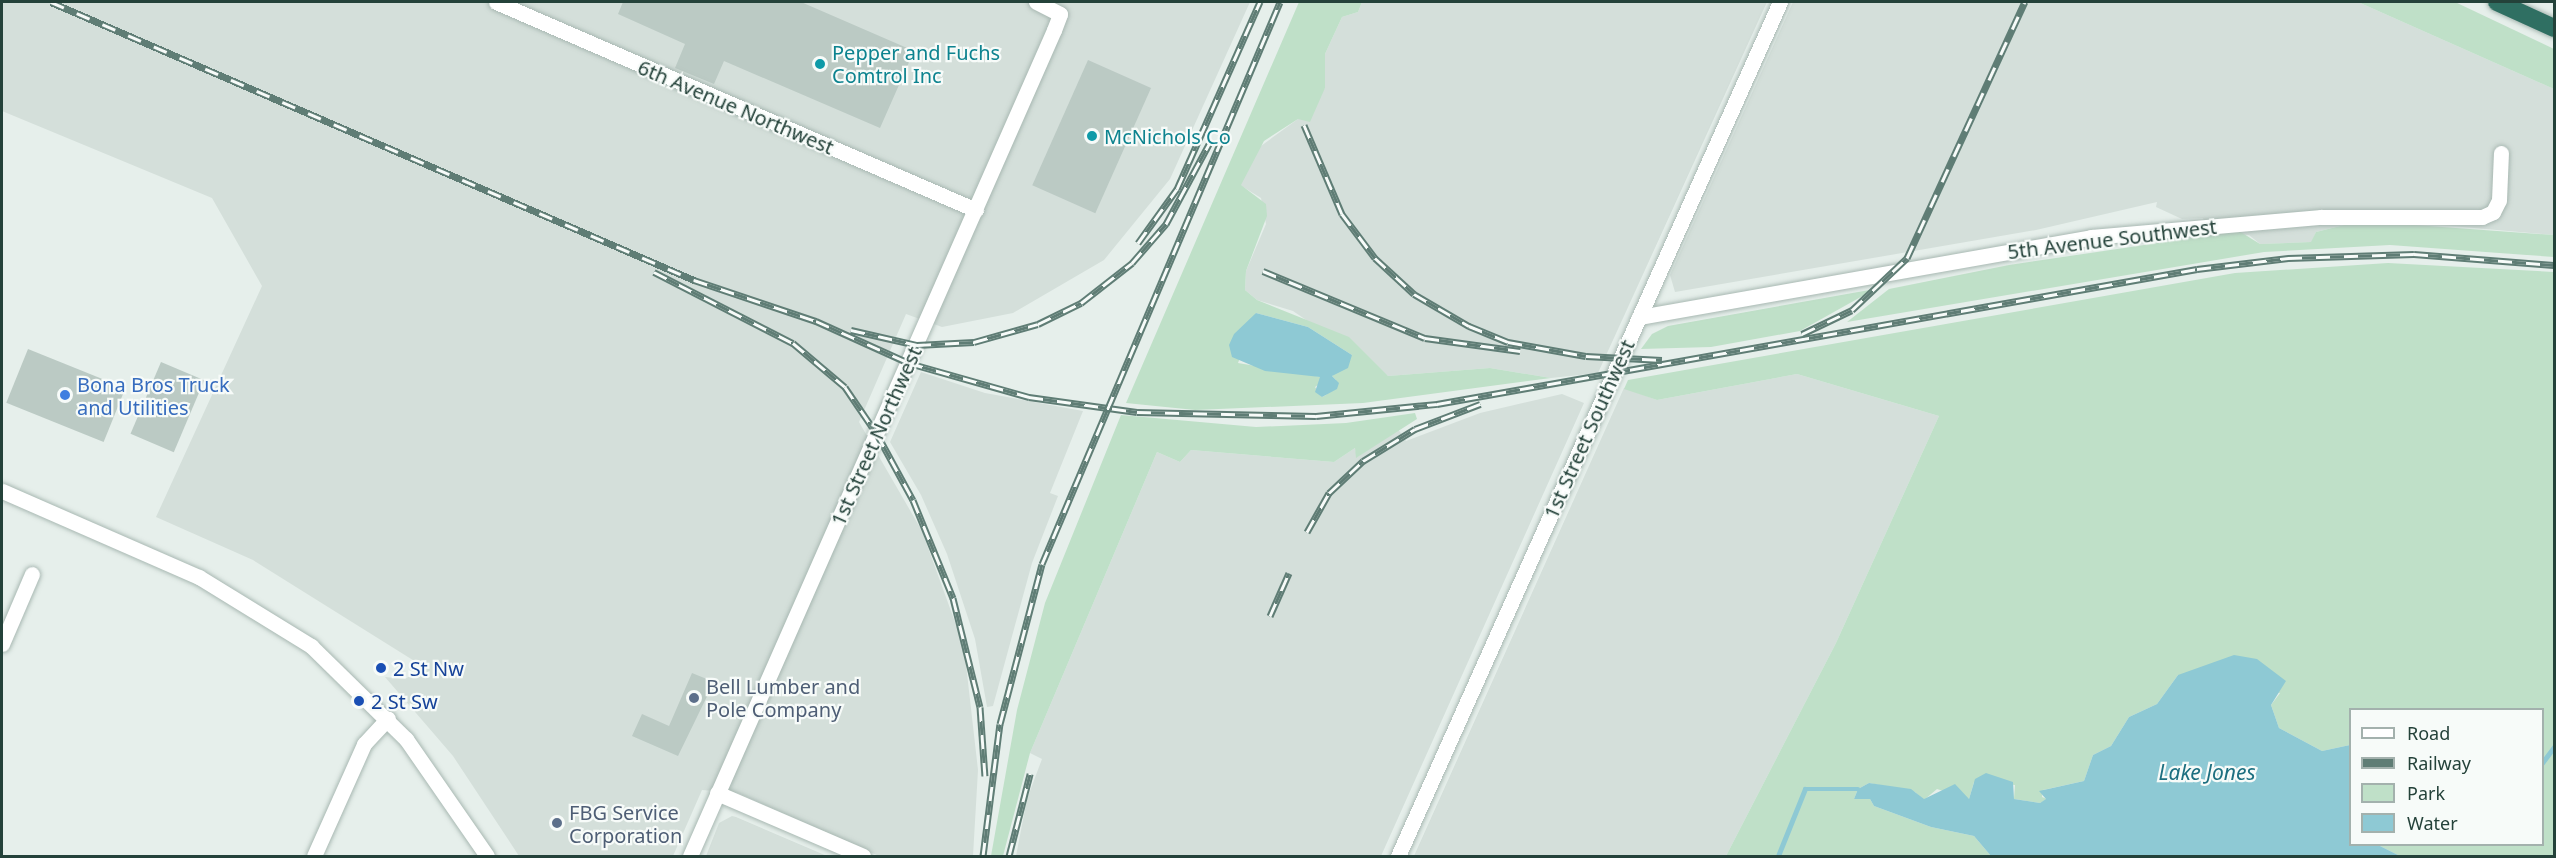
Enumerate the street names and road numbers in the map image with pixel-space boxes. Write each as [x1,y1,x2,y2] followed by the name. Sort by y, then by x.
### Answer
[634,55,838,159] street label: 6th Avenue Northwest
[2006,214,2218,264] street label: 5th Avenue Southwest
[1539,336,1639,522] street label: 1st Street Southwest
[826,343,926,529] street label: 1st Street Northwest

